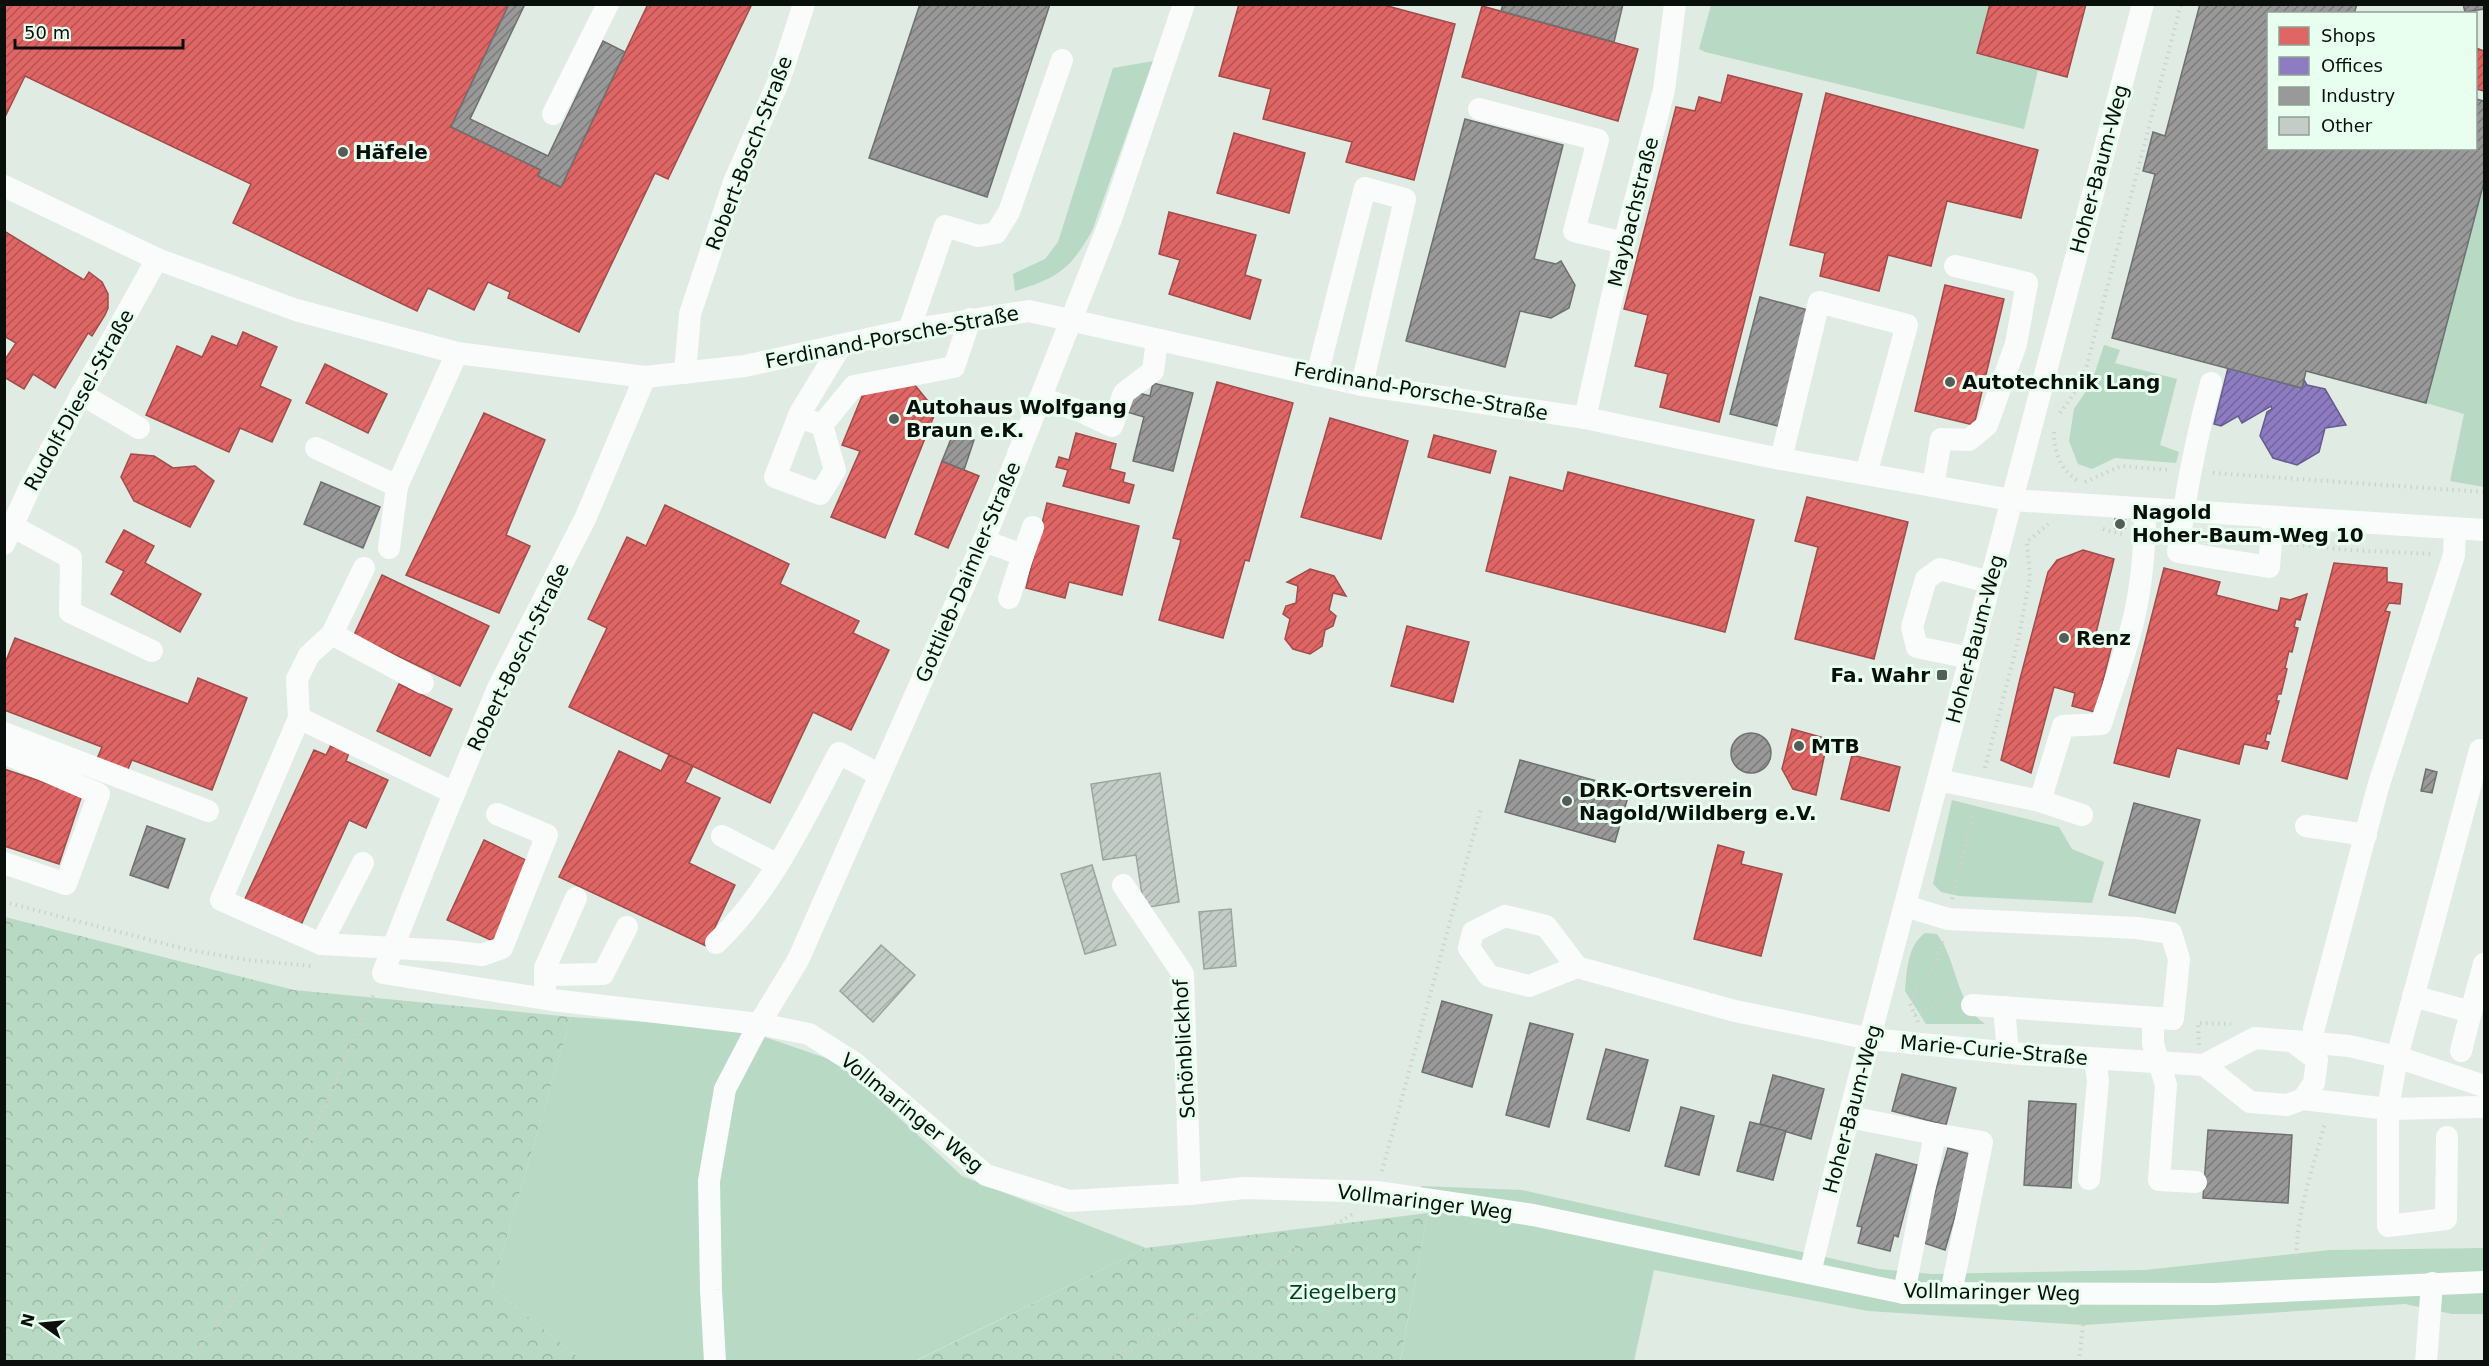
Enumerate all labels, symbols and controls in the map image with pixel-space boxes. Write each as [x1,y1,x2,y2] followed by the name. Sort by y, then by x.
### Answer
[15,12,183,50] scale bar
[2267,12,2477,150] legend
[24,22,70,43] text: 50 m
[2321,25,2376,46] text: Shops
[701,53,797,253] street label: Robert-Bosch-Straße
[2321,55,2383,76] text: Offices
[2065,82,2133,256] street label: Hoher-Baum-Weg
[2321,85,2395,106] text: Industry
[2321,115,2373,136] text: Other
[1603,135,1663,289] street label: Maybachstraße
[355,140,428,164] place label: Häfele
[336,145,350,159] marker: Häfele
[763,301,1021,373] street label: Ferdinand-Porsche-Straße
[19,305,139,495] street label: Rudolf-Diesel-Straße
[1292,357,1550,425] street label: Ferdinand-Porsche-Straße
[1962,370,2160,394] place label: Autotechnik Lang
[1943,375,1957,389] marker: Autotechnik Lang
[906,395,1127,442] place label: Autohaus Wolfgang Braun e.K.
[887,412,901,426] marker: Autohaus Wolfgang Braun e.K.
[911,458,1025,686] street label: Gottlieb-Daimler-Straße
[2132,500,2364,547] place label: Nagold Hoher-Baum-Weg 10
[2113,517,2127,531] marker: Nagold Hoher-Baum-Weg 10
[1941,552,2009,726] street label: Hoher-Baum-Weg
[462,559,574,755] street label: Robert-Bosch-Straße
[2076,626,2131,650] place label: Renz
[2057,631,2071,645] marker: Renz
[1831,663,1930,687] place label: Fa. Wahr
[1935,668,1949,682] marker: Fa. Wahr
[1811,734,1860,758] place label: MTB
[1792,739,1806,753] marker: MTB
[1579,778,1817,825] place label: DRK-Ortsverein Nagold/Wildberg e.V.
[1560,794,1574,808] marker: DRK-Ortsverein Nagold/Wildberg e.V.
[1168,978,1200,1119] street label: Schönblickhof
[1818,1022,1886,1196] street label: Hoher-Baum-Weg
[1899,1030,2089,1070] street label: Marie-Curie-Straße
[836,1048,988,1178] street label: Vollmaringer Weg
[1336,1179,1514,1225] street label: Vollmaringer Weg
[1903,1278,2081,1306] street label: Vollmaringer Weg
[1289,1280,1397,1304] park label: Ziegelberg
[12,1294,72,1354] north arrow
[17,1311,39,1329] text: N

